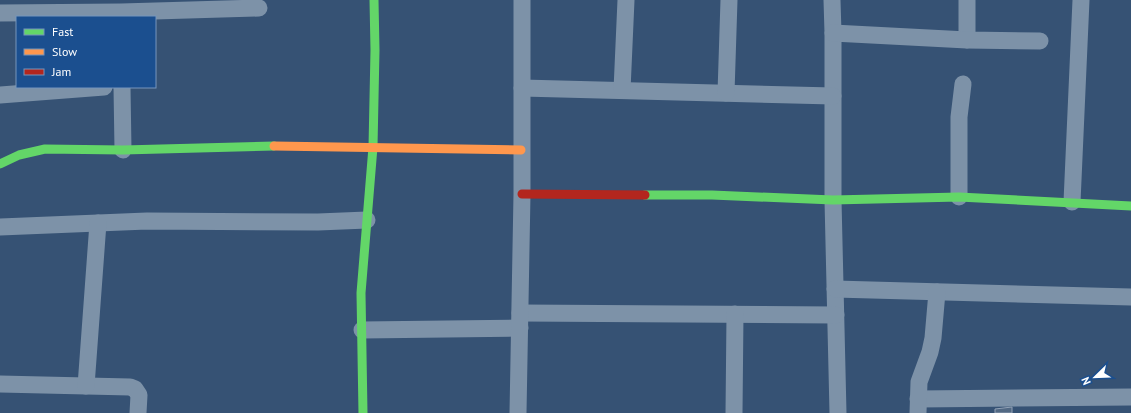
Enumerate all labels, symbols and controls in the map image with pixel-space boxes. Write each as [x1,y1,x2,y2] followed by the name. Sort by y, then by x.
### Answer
[16,16,156,88] legend
[52,24,73,39] text: Fast
[52,44,77,59] text: Slow
[51,64,71,79] text: Jam
[1075,357,1115,397] north arrow
[1078,375,1094,387] text: N

